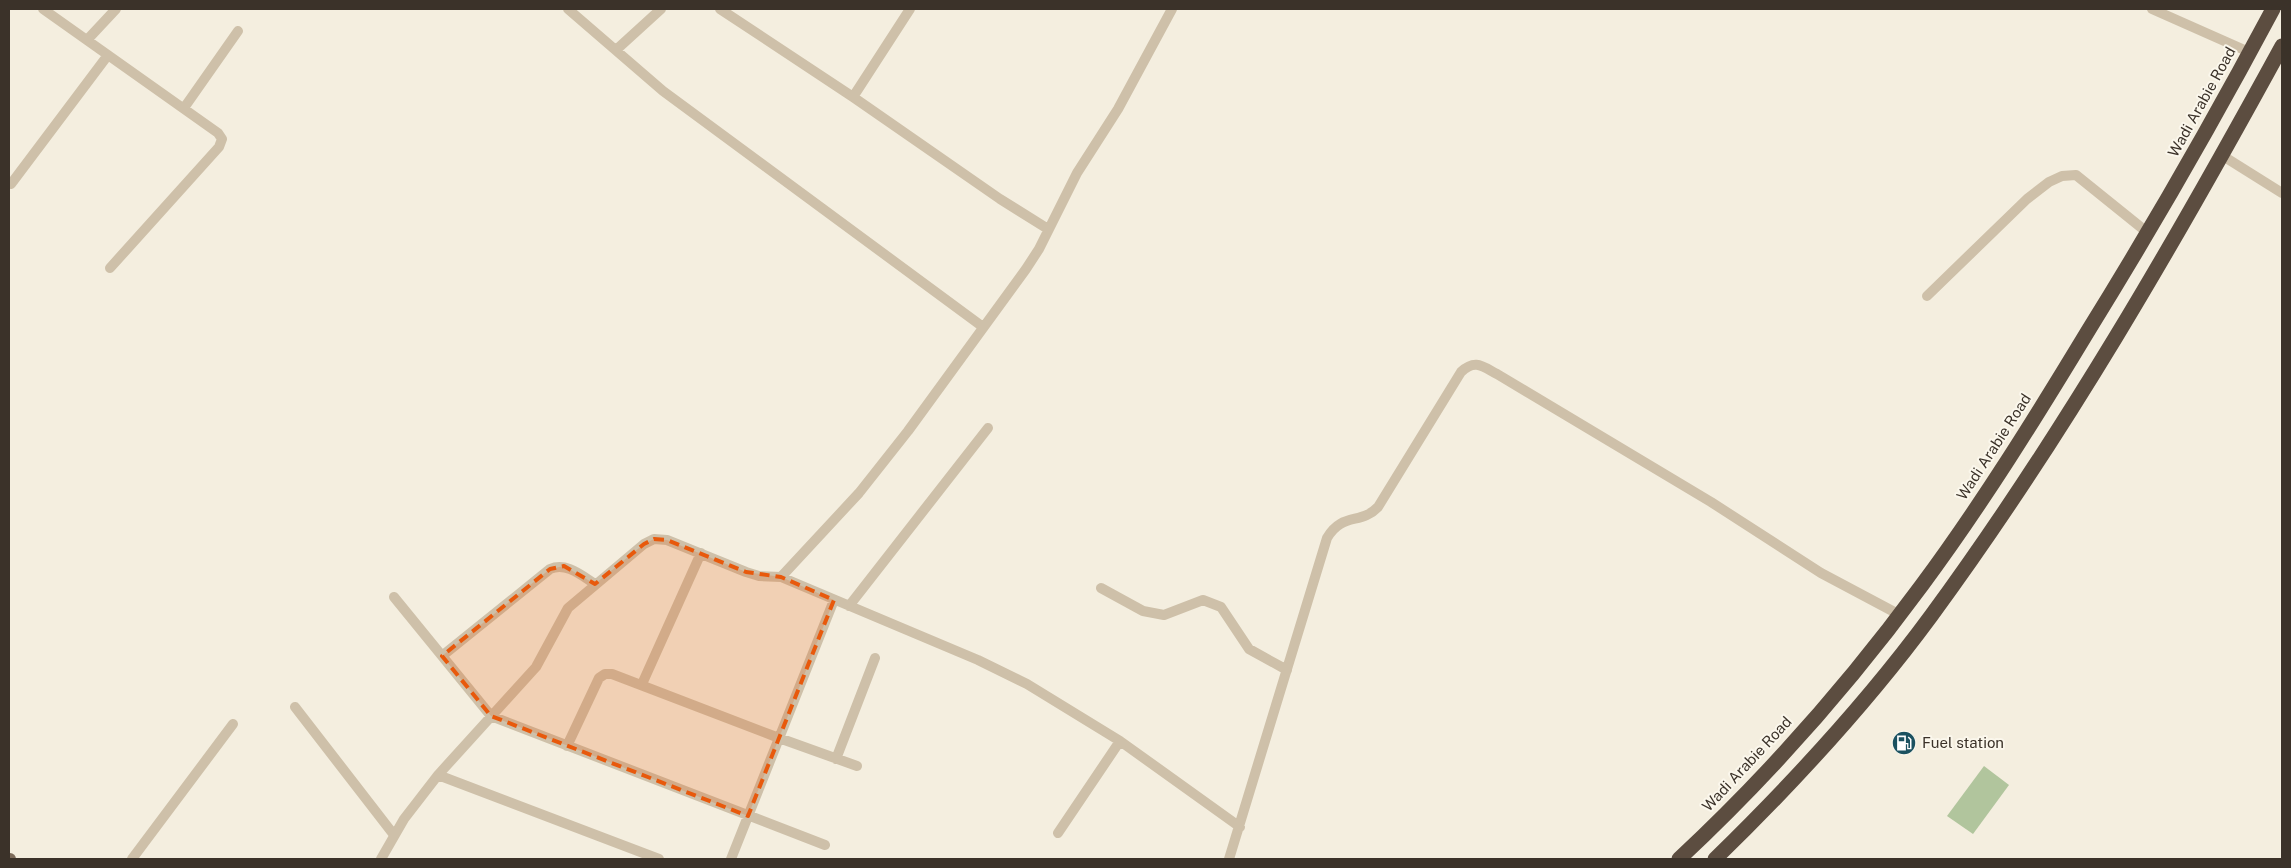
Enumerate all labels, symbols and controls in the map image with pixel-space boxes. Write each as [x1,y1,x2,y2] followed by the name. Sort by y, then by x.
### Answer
[2164,44,2239,160] street label: Wadi Arabie Road
[1953,390,2034,503] street label: Wadi Arabie Road
[1698,713,1795,814] street label: Wadi Arabie Road
[1891,730,1917,756] fuel station icon: Fuel station
[1922,734,2004,751] place label: Fuel station

